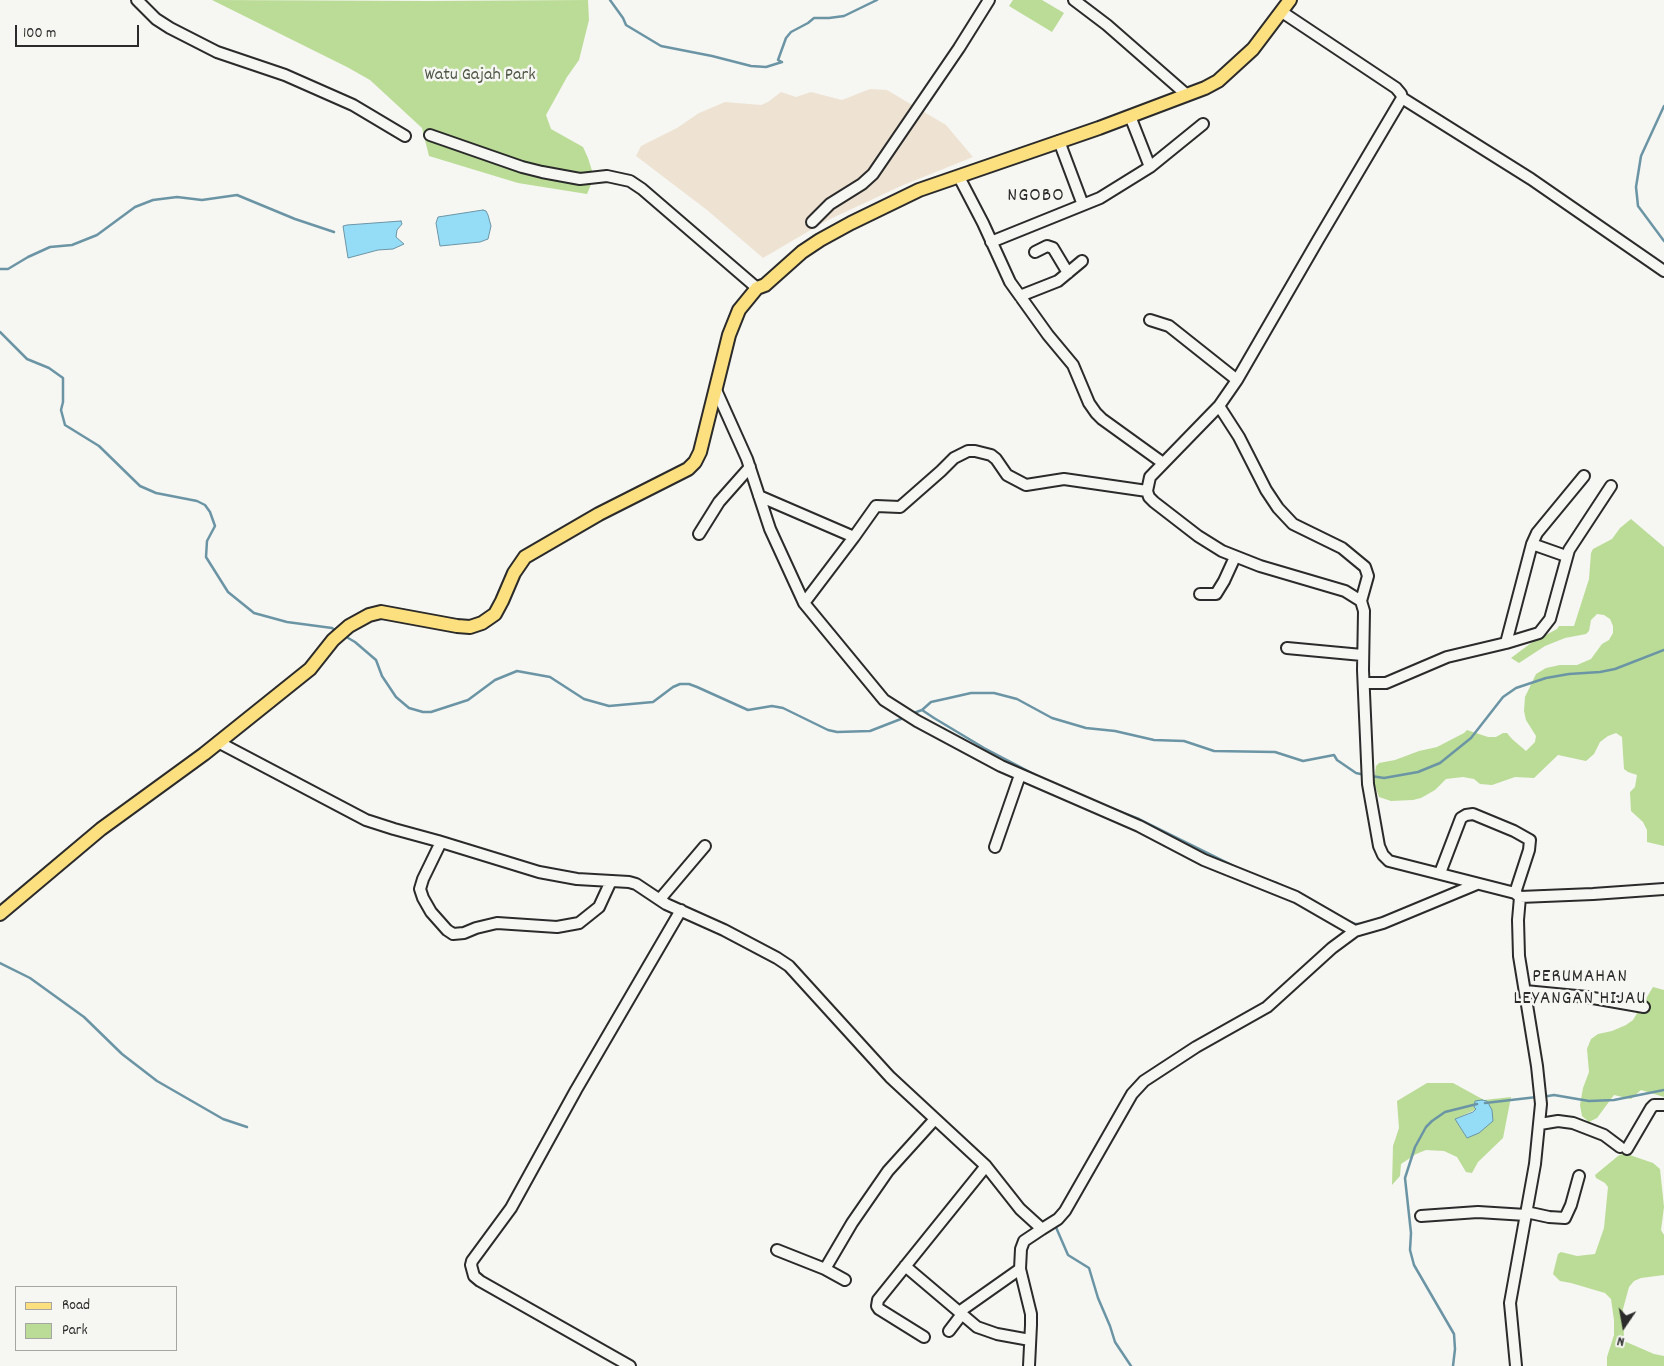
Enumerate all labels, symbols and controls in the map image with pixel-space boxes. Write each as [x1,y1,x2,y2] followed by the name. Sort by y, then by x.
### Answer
[18,15,141,47] scale bar
[23,23,56,45] text: 100 m
[424,66,536,88] park label: Watu Gajah Park
[1007,185,1065,209] district label: NGOBO
[1512,967,1648,1011] district label: PERUMAHAN LEYANGAN HIJAU
[15,1286,178,1351] legend
[62,1295,90,1317] text: Road
[1599,1301,1649,1351] north arrow
[62,1320,88,1342] text: Park
[1615,1330,1626,1351] text: N

